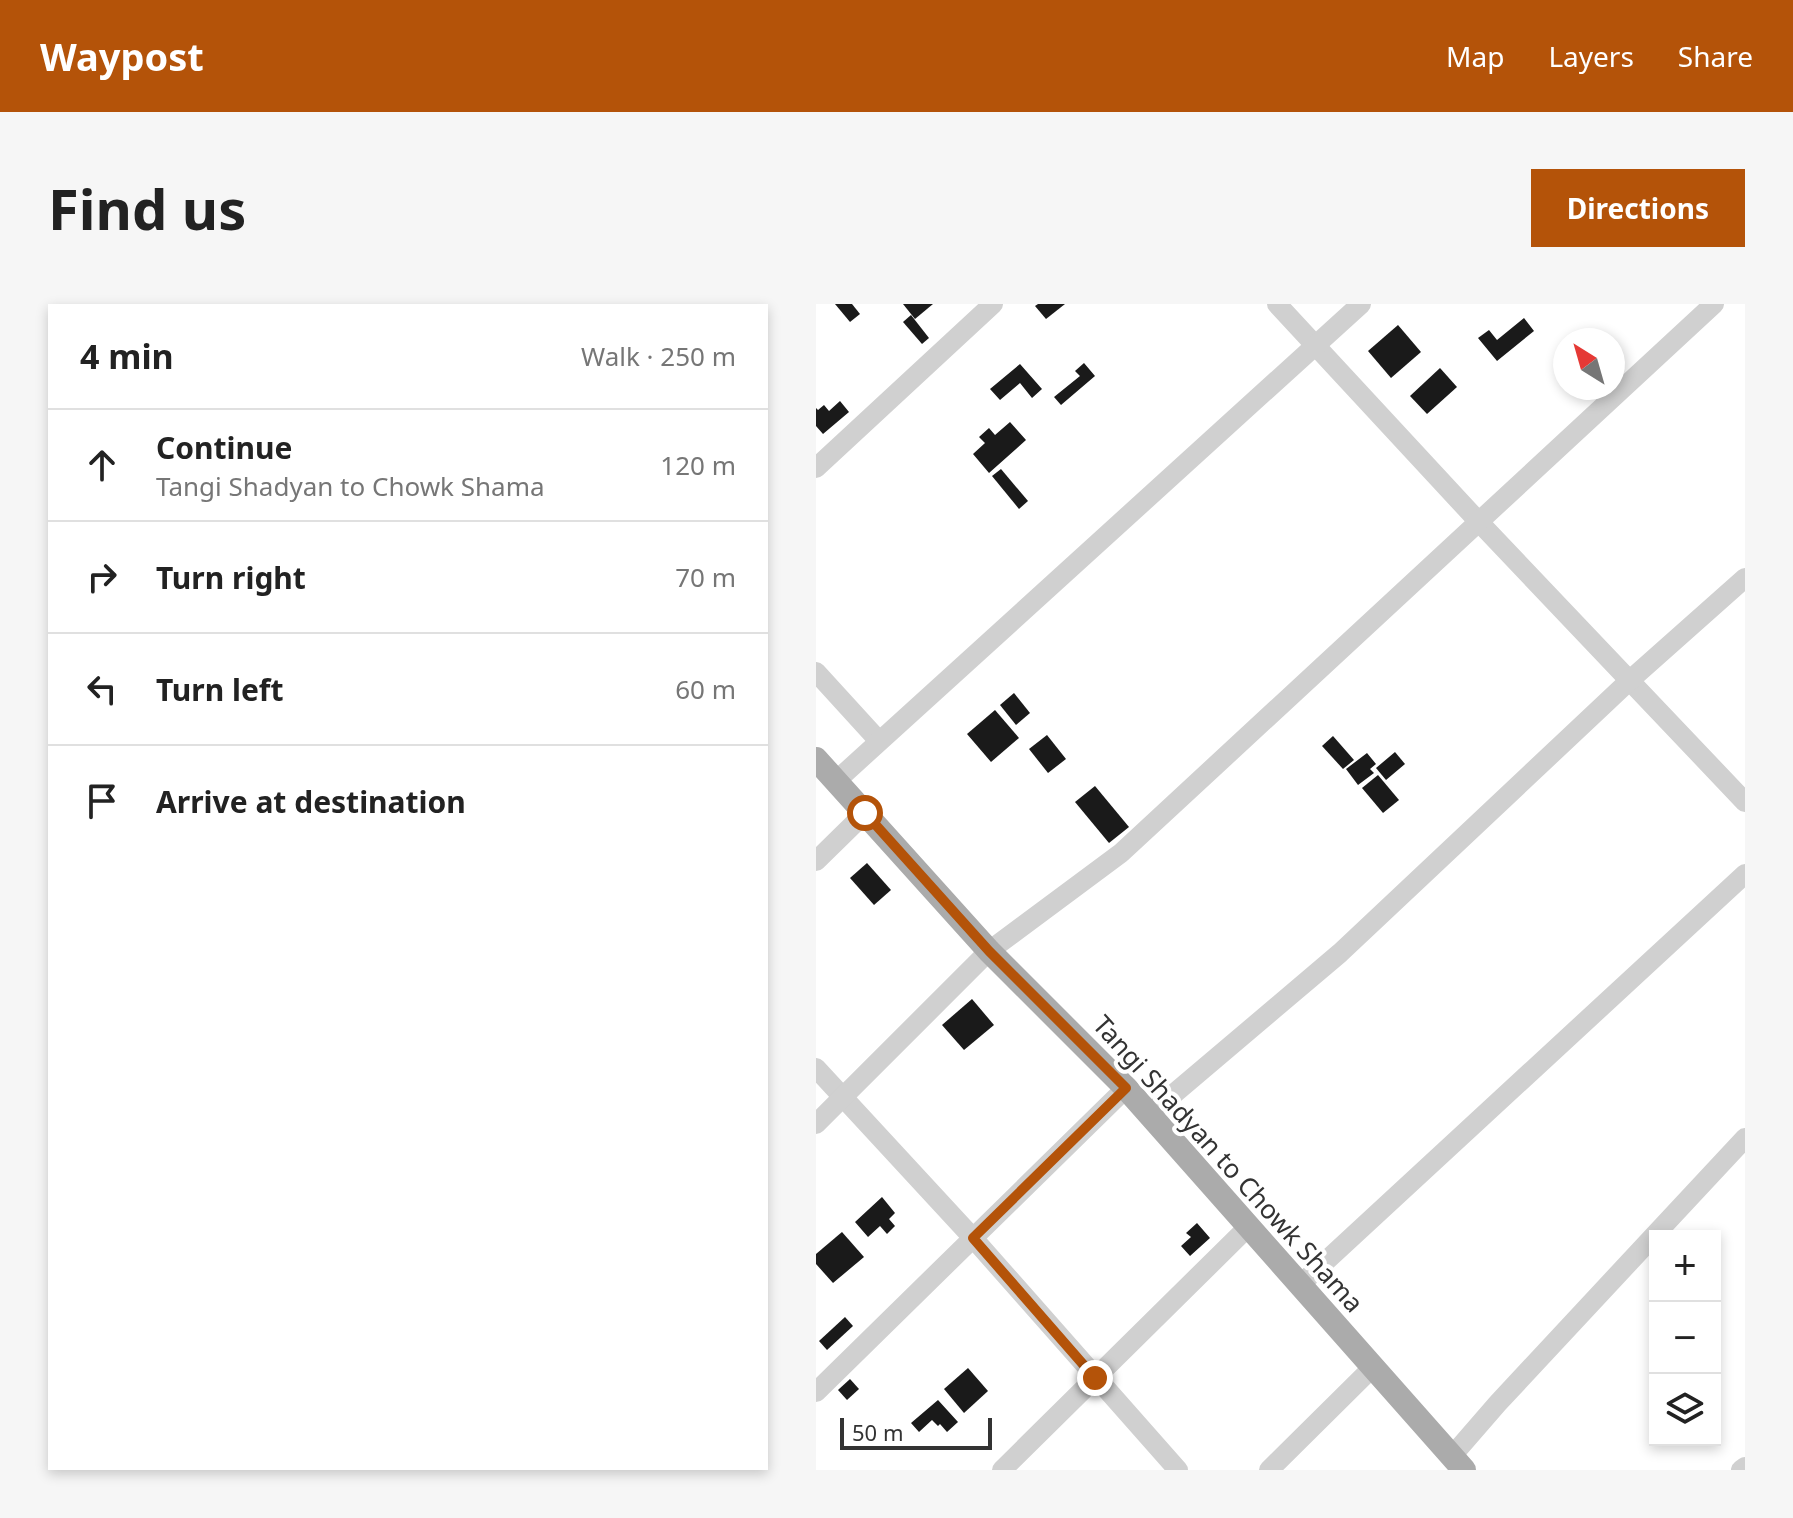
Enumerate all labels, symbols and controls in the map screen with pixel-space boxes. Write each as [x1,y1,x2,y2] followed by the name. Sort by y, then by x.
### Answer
[40,30,204,82] text: Waypost
[1446,37,1504,75] text: Map
[1548,37,1634,75] text: Layers
[1678,37,1753,75] text: Share
[1531,169,1745,247] button: Directions
[48,170,246,246] text: Find us
[1553,328,1625,400] north arrow
[80,333,174,379] text: 4 min
[581,338,736,374] text: Walk · 250 m
[156,427,292,468] text: Continue
[80,443,124,487] icon: ahead
[660,447,736,483] text: 120 m
[156,468,545,504] text: Tangi Shadyan to Chowk Shama
[80,555,124,599] icon: right
[156,557,306,598] text: Turn right
[675,559,736,595] text: 70 m
[80,667,124,711] icon: left
[156,669,284,710] text: Turn left
[675,671,736,707] text: 60 m
[80,779,124,823] icon: arrive
[156,781,466,822] text: Arrive at destination
[847,795,883,831] route start
[1085,1007,1372,1320] street label: Tangi Shadyan to Chowk Shama
[1649,1230,1721,1446] map controls
[1649,1230,1721,1302] button: +
[1649,1302,1721,1374] button: −
[1077,1360,1113,1396] route end
[1649,1374,1721,1446] button: layers
[840,1414,992,1450] scale bar
[852,1417,903,1447] text: 50 m

